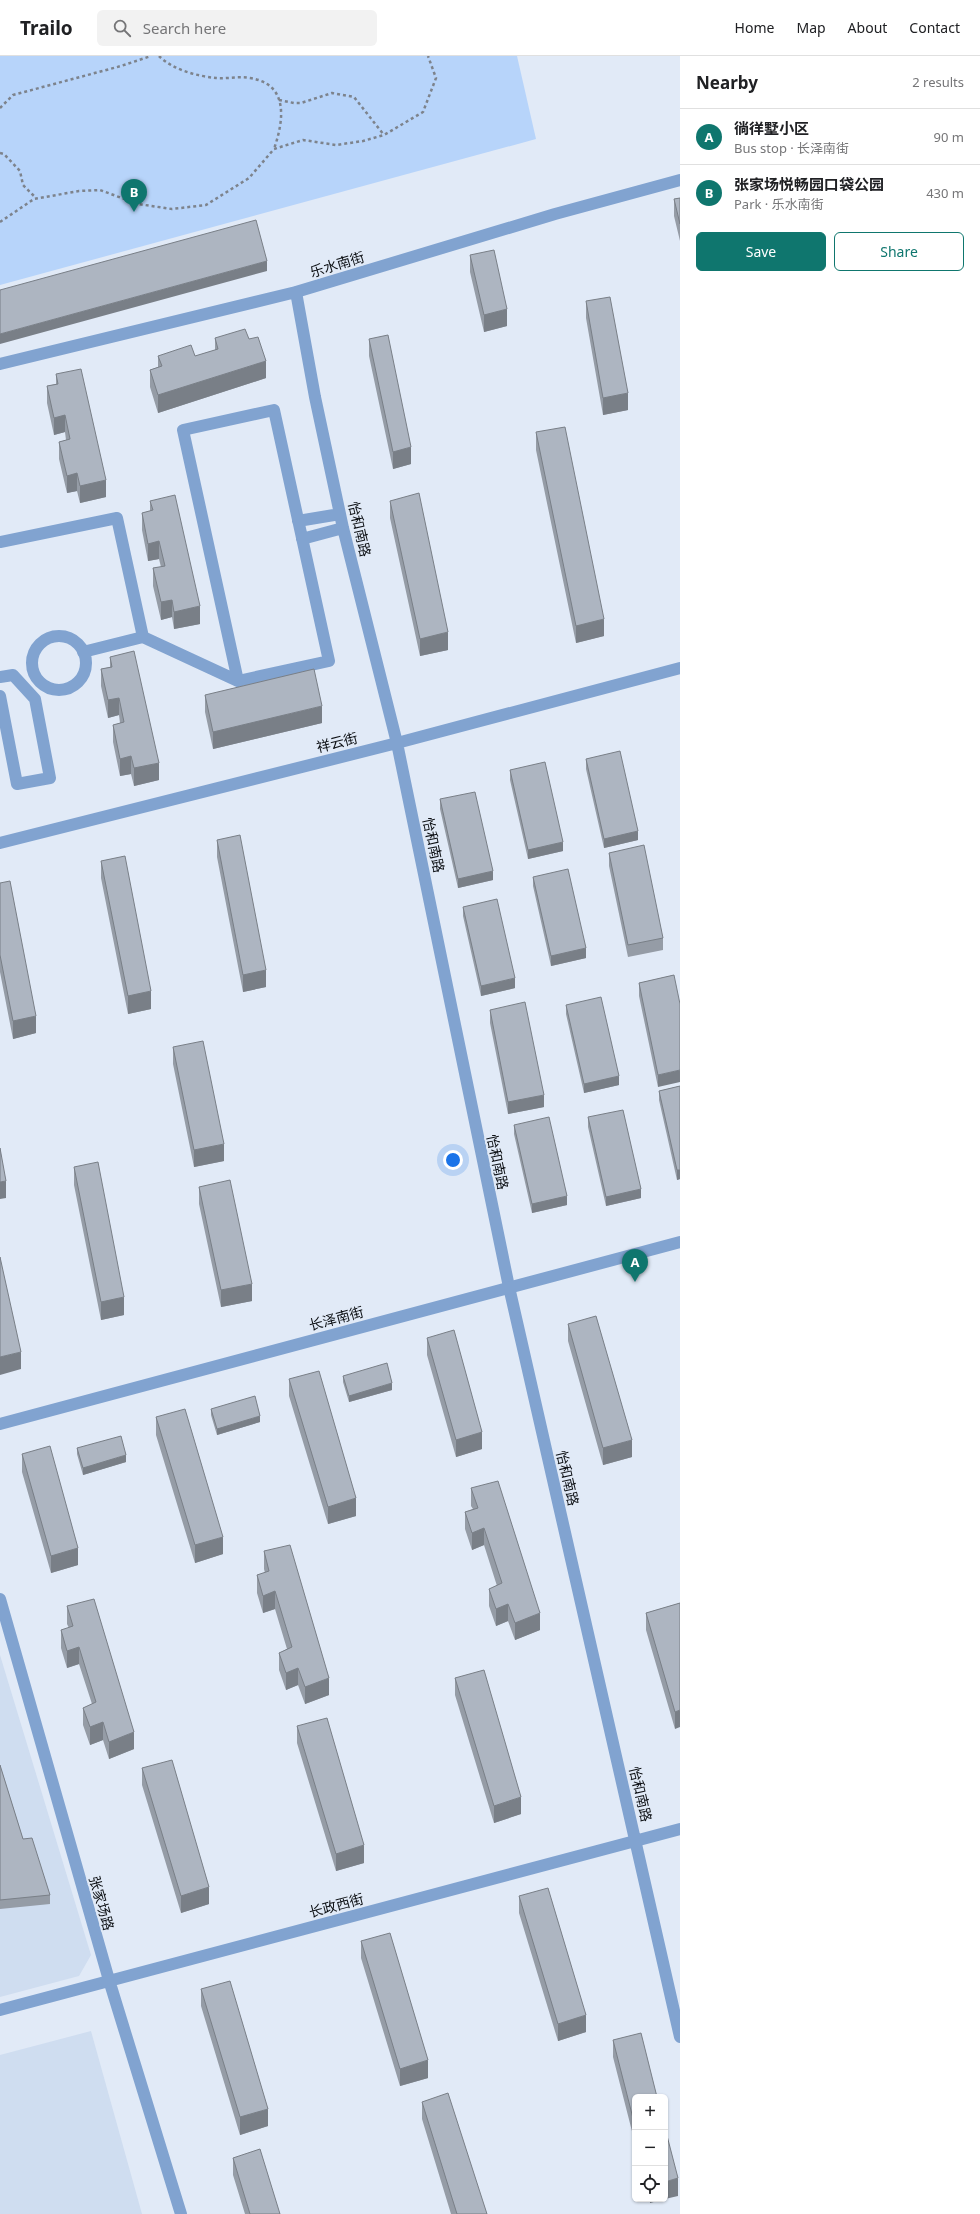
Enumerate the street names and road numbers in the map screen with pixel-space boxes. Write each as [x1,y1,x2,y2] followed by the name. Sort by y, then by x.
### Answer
[307,247,367,281] street label: 乐水南街
[344,500,376,558] street label: 怡和南路
[314,728,360,756] street label: 祥云街
[419,816,449,874] street label: 怡和南路
[483,1133,513,1191] street label: 怡和南路
[306,1302,366,1334] street label: 长泽南街
[552,1449,584,1507] street label: 怡和南路
[625,1765,657,1823] street label: 怡和南路
[85,1873,119,1933] street label: 张家场路
[306,1889,366,1921] street label: 长政西街

